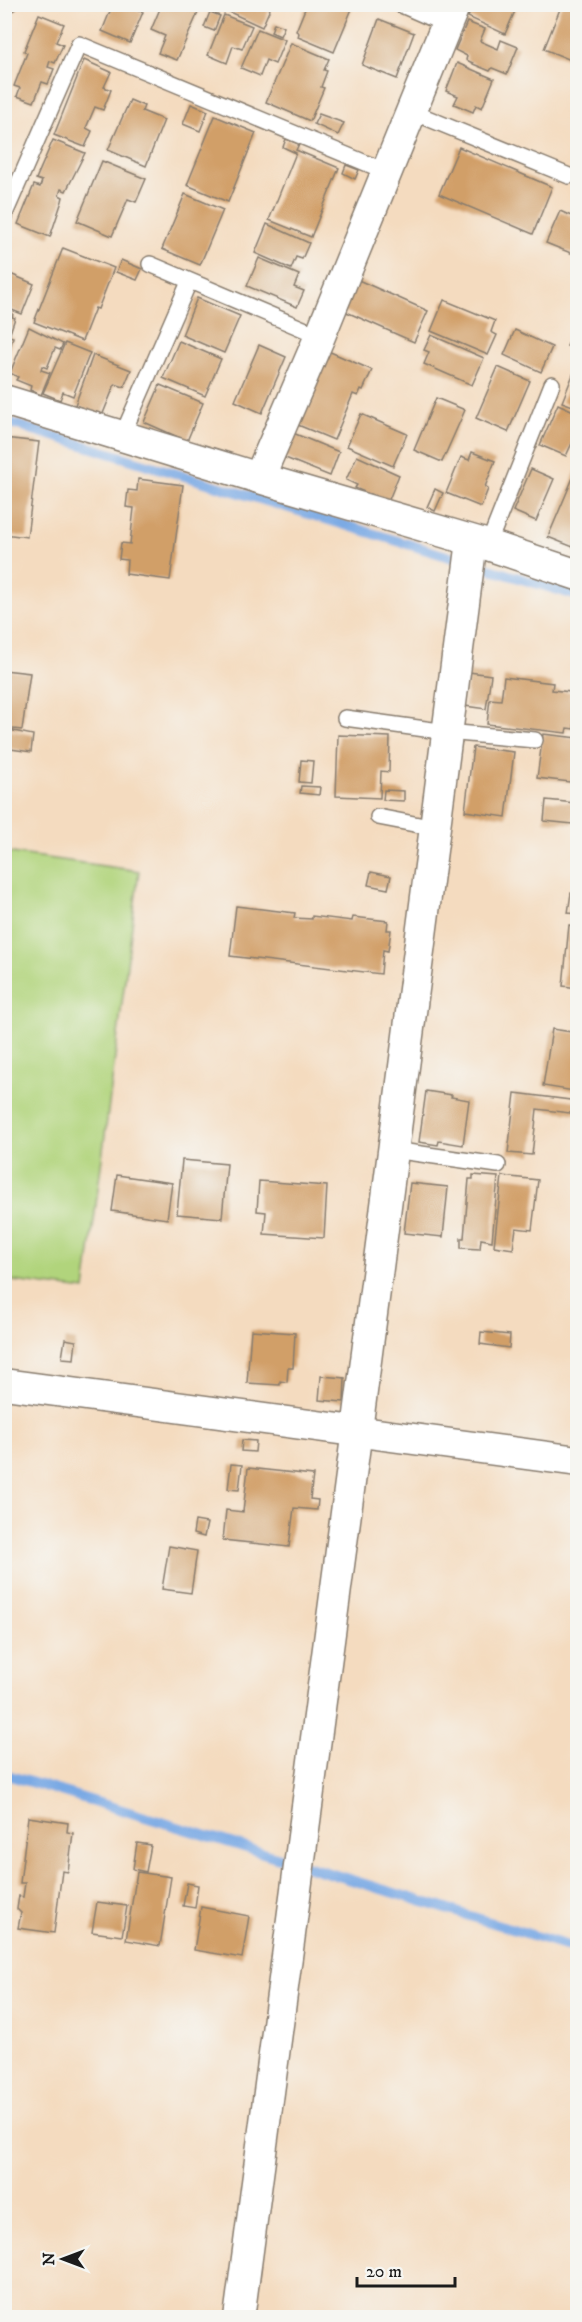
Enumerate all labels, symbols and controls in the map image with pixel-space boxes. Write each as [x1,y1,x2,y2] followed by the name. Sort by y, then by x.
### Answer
[33,2229,93,2289] north arrow
[357,2250,454,2288] scale bar
[39,2252,59,2266] text: N
[366,2261,402,2283] text: 20 m

